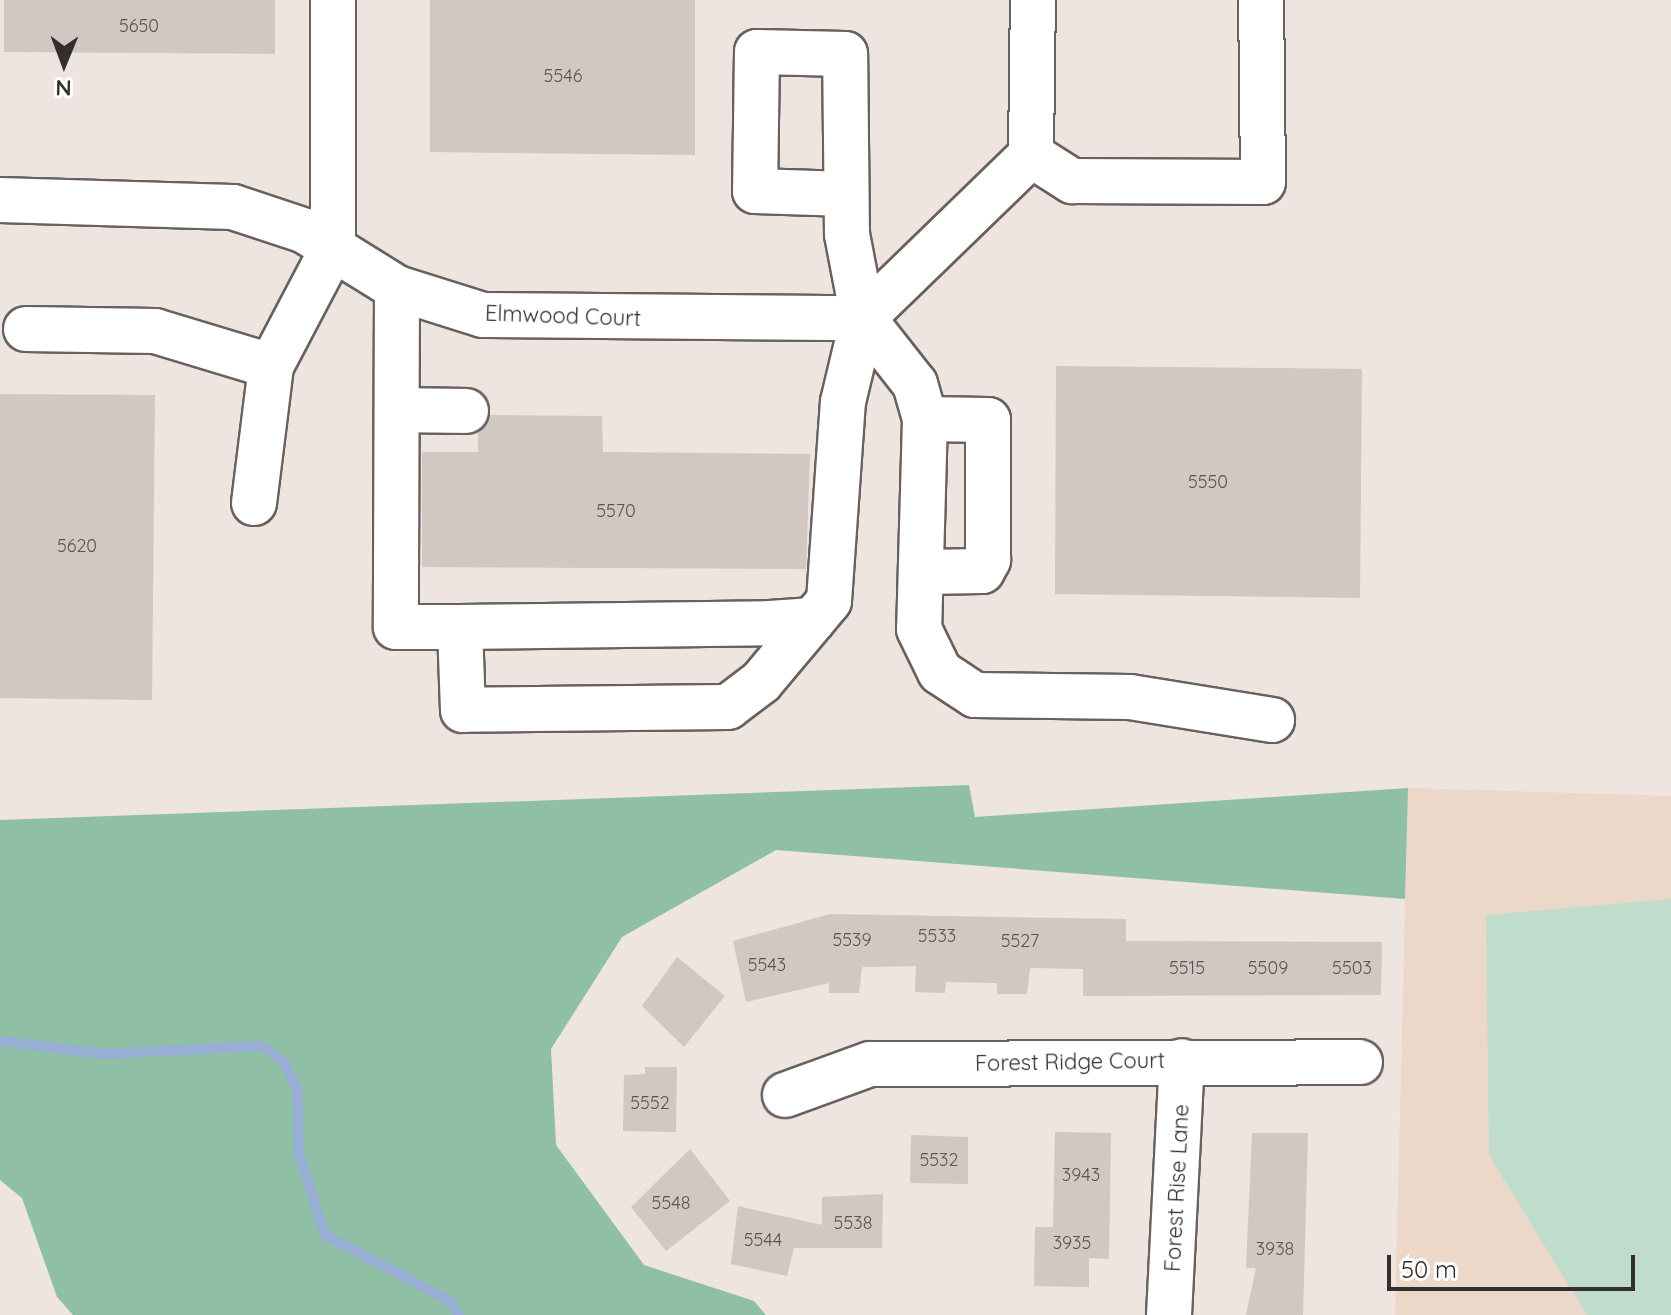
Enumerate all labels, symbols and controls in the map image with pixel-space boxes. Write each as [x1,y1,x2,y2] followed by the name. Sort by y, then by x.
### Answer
[119,15,159,37] house number: 5650
[24,24,104,104] north arrow
[544,65,582,87] house number: 5546
[55,74,72,102] text: N
[484,300,642,332] street label: Elmwood Court
[1188,471,1228,493] house number: 5550
[596,500,636,522] house number: 5570
[57,535,97,557] house number: 5620
[918,925,956,947] house number: 5533
[832,929,872,951] house number: 5539
[1001,930,1039,952] house number: 5527
[748,954,786,976] house number: 5543
[1169,957,1205,979] house number: 5515
[1248,957,1288,979] house number: 5509
[1332,957,1372,979] house number: 5503
[975,1047,1165,1077] street label: Forest Ridge Court
[630,1092,670,1114] house number: 5552
[1159,1103,1195,1273] street label: Forest Rise Lane
[919,1149,959,1171] house number: 5532
[1062,1164,1100,1186] house number: 3943
[652,1192,690,1214] house number: 5548
[834,1212,872,1234] house number: 5538
[744,1229,782,1251] house number: 5544
[1053,1232,1091,1254] house number: 3935
[1256,1238,1294,1260] house number: 3938
[1391,1239,1639,1289] scale bar
[1401,1254,1457,1284] text: 50 m

